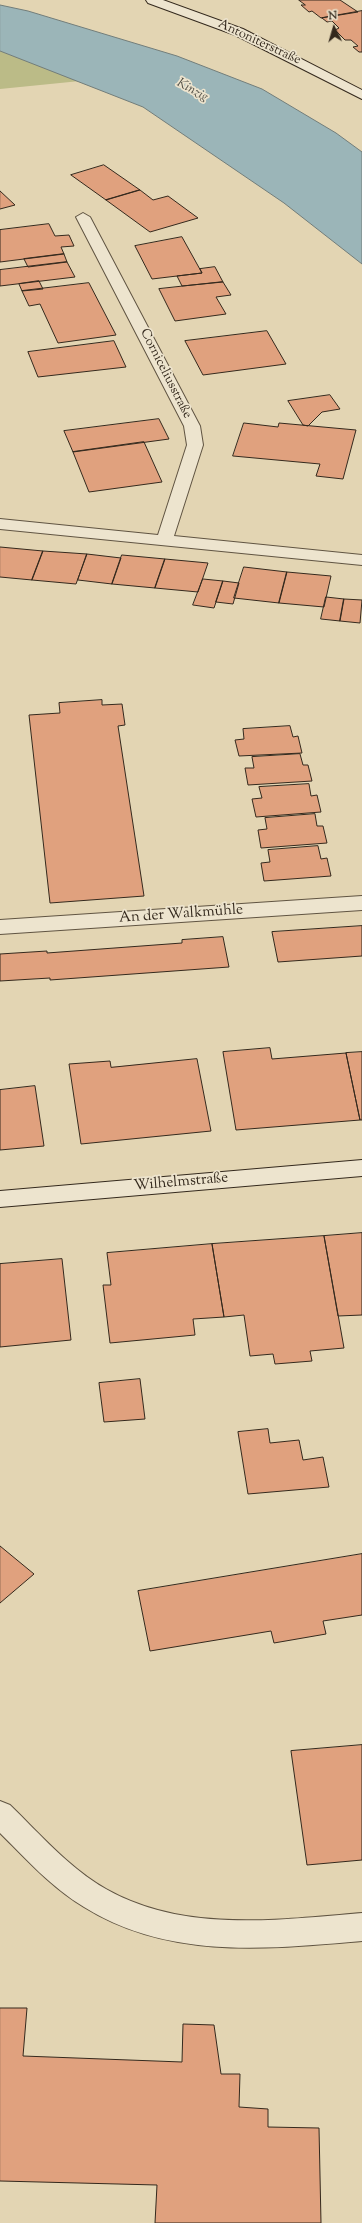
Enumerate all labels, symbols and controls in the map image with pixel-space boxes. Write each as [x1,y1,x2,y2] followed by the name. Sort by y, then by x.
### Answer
[314,8,354,48] north arrow
[328,8,338,24] text: N
[215,17,303,69] street label: Antoniterstraße
[174,76,210,106] water label: Kinzig
[136,327,194,421] street label: Corniceliusstraße
[118,902,244,928] street label: An der Walkmühle
[133,1170,229,1196] street label: Wilhelmstraße

